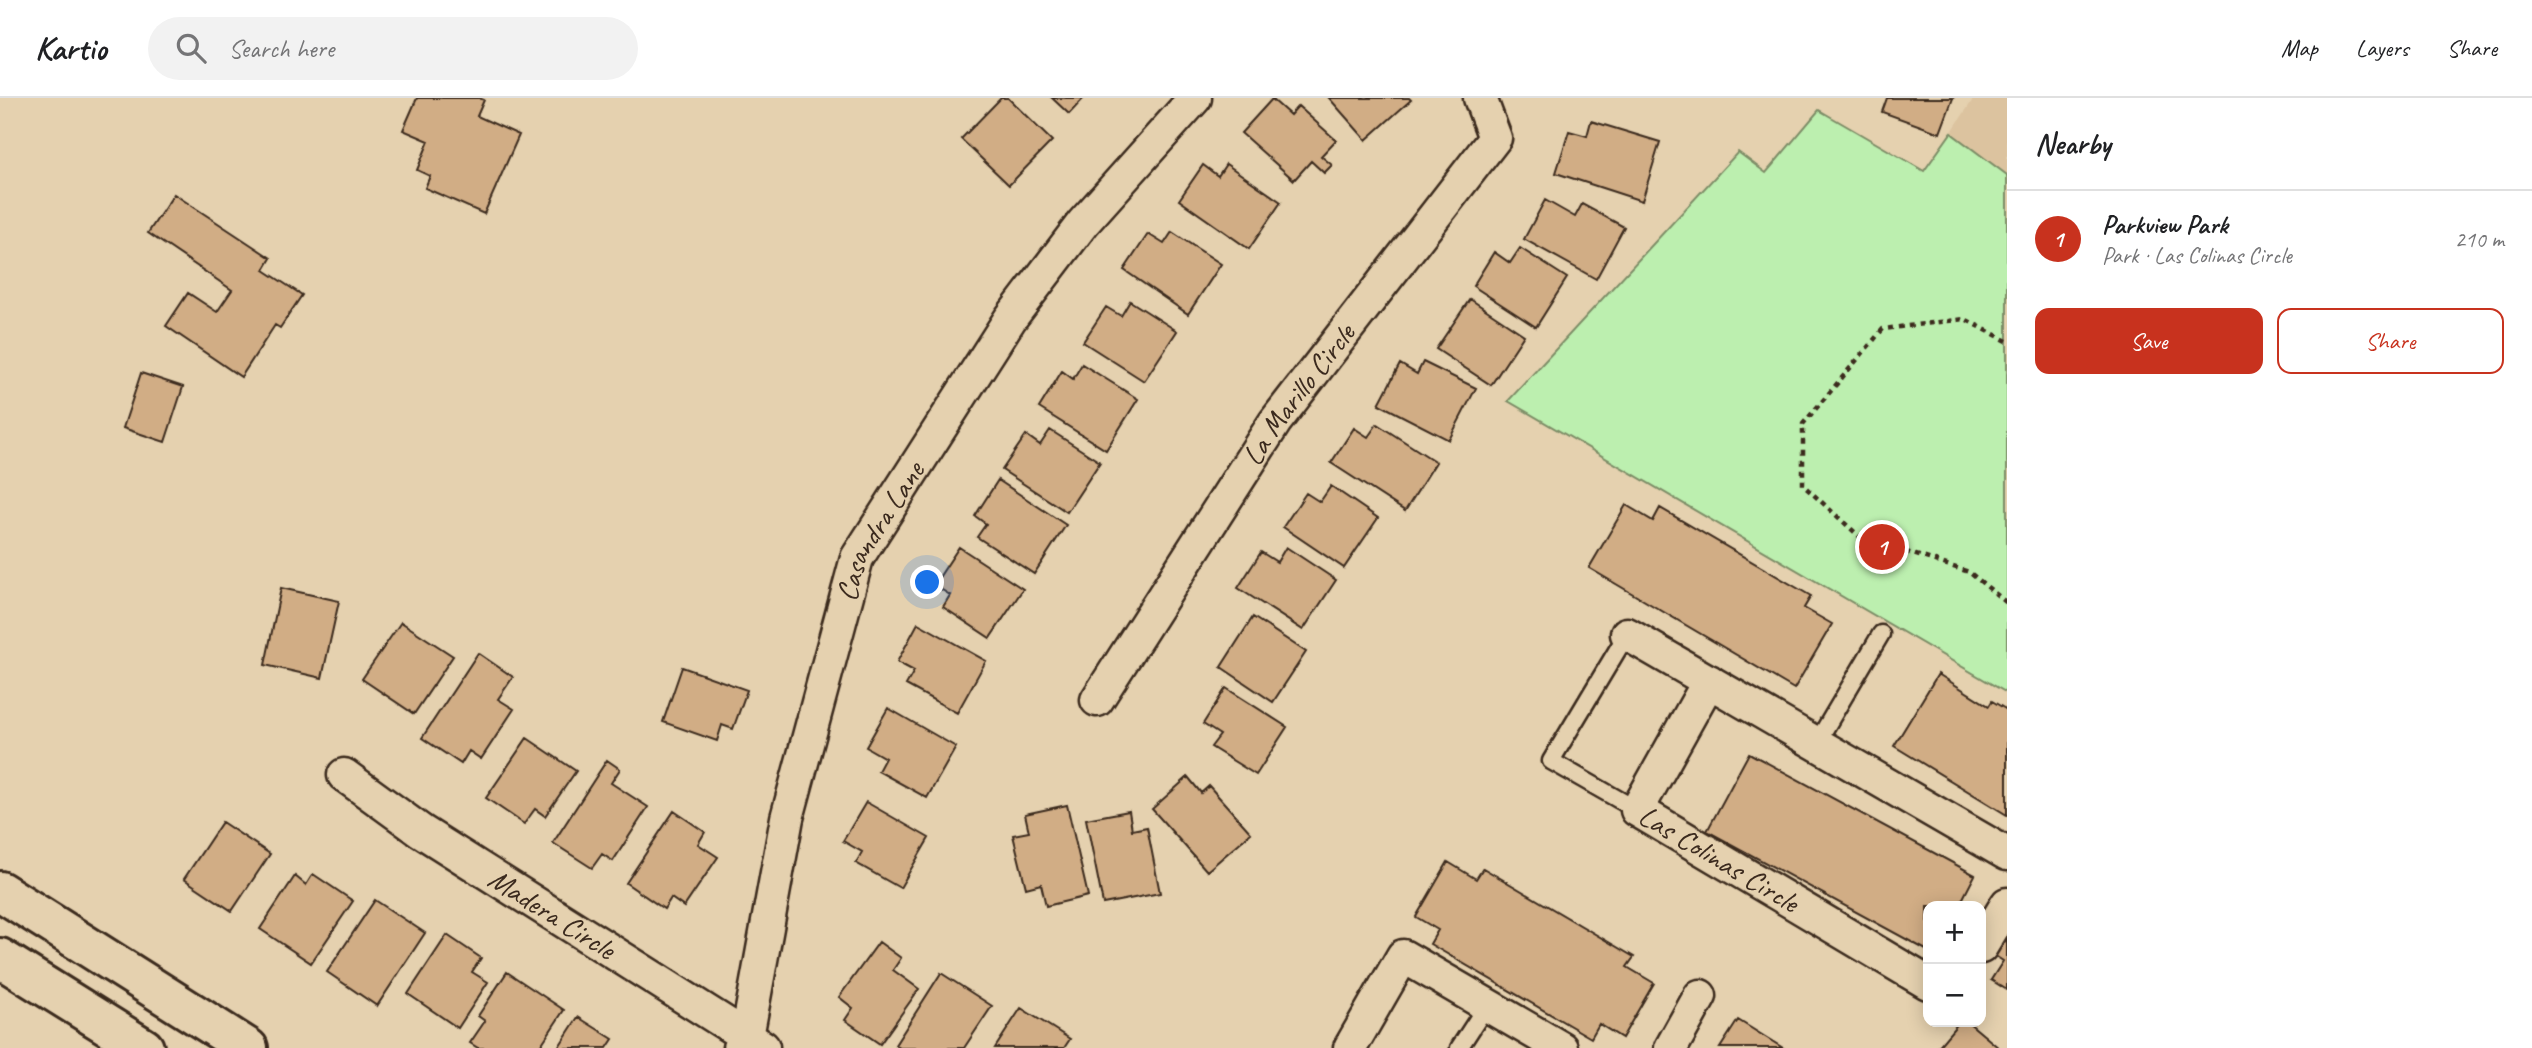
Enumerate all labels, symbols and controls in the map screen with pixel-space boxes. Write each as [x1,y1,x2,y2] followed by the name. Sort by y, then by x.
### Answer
[148,17,638,80] search box
[35,27,106,69] text: Kartio
[172,29,210,67] icon: search
[228,32,334,65] text: Search here
[2281,33,2318,63] text: Map
[2356,33,2409,63] text: Layers
[2447,33,2497,63] text: Share
[2035,125,2111,163] text: Nearby
[2102,208,2228,241] text: Parkview Park
[2053,225,2063,254] text: 1
[2455,225,2504,254] text: 210 m
[2102,241,2292,270] text: Park · Las Colinas Circle
[2035,308,2263,374] button: Save
[2277,308,2504,374] button: Share
[1233,314,1365,472] street label: La Marillo Circle
[827,453,934,605] street label: Casandra Lane
[1859,521,1905,573] pin: 1
[910,565,944,599] your location
[1632,796,1808,922] street label: Las Colinas Circle
[481,859,624,969] street label: Madera Circle
[1923,901,1986,1027] map controls
[1923,901,1986,964] button: +
[1923,964,1986,1027] button: −

